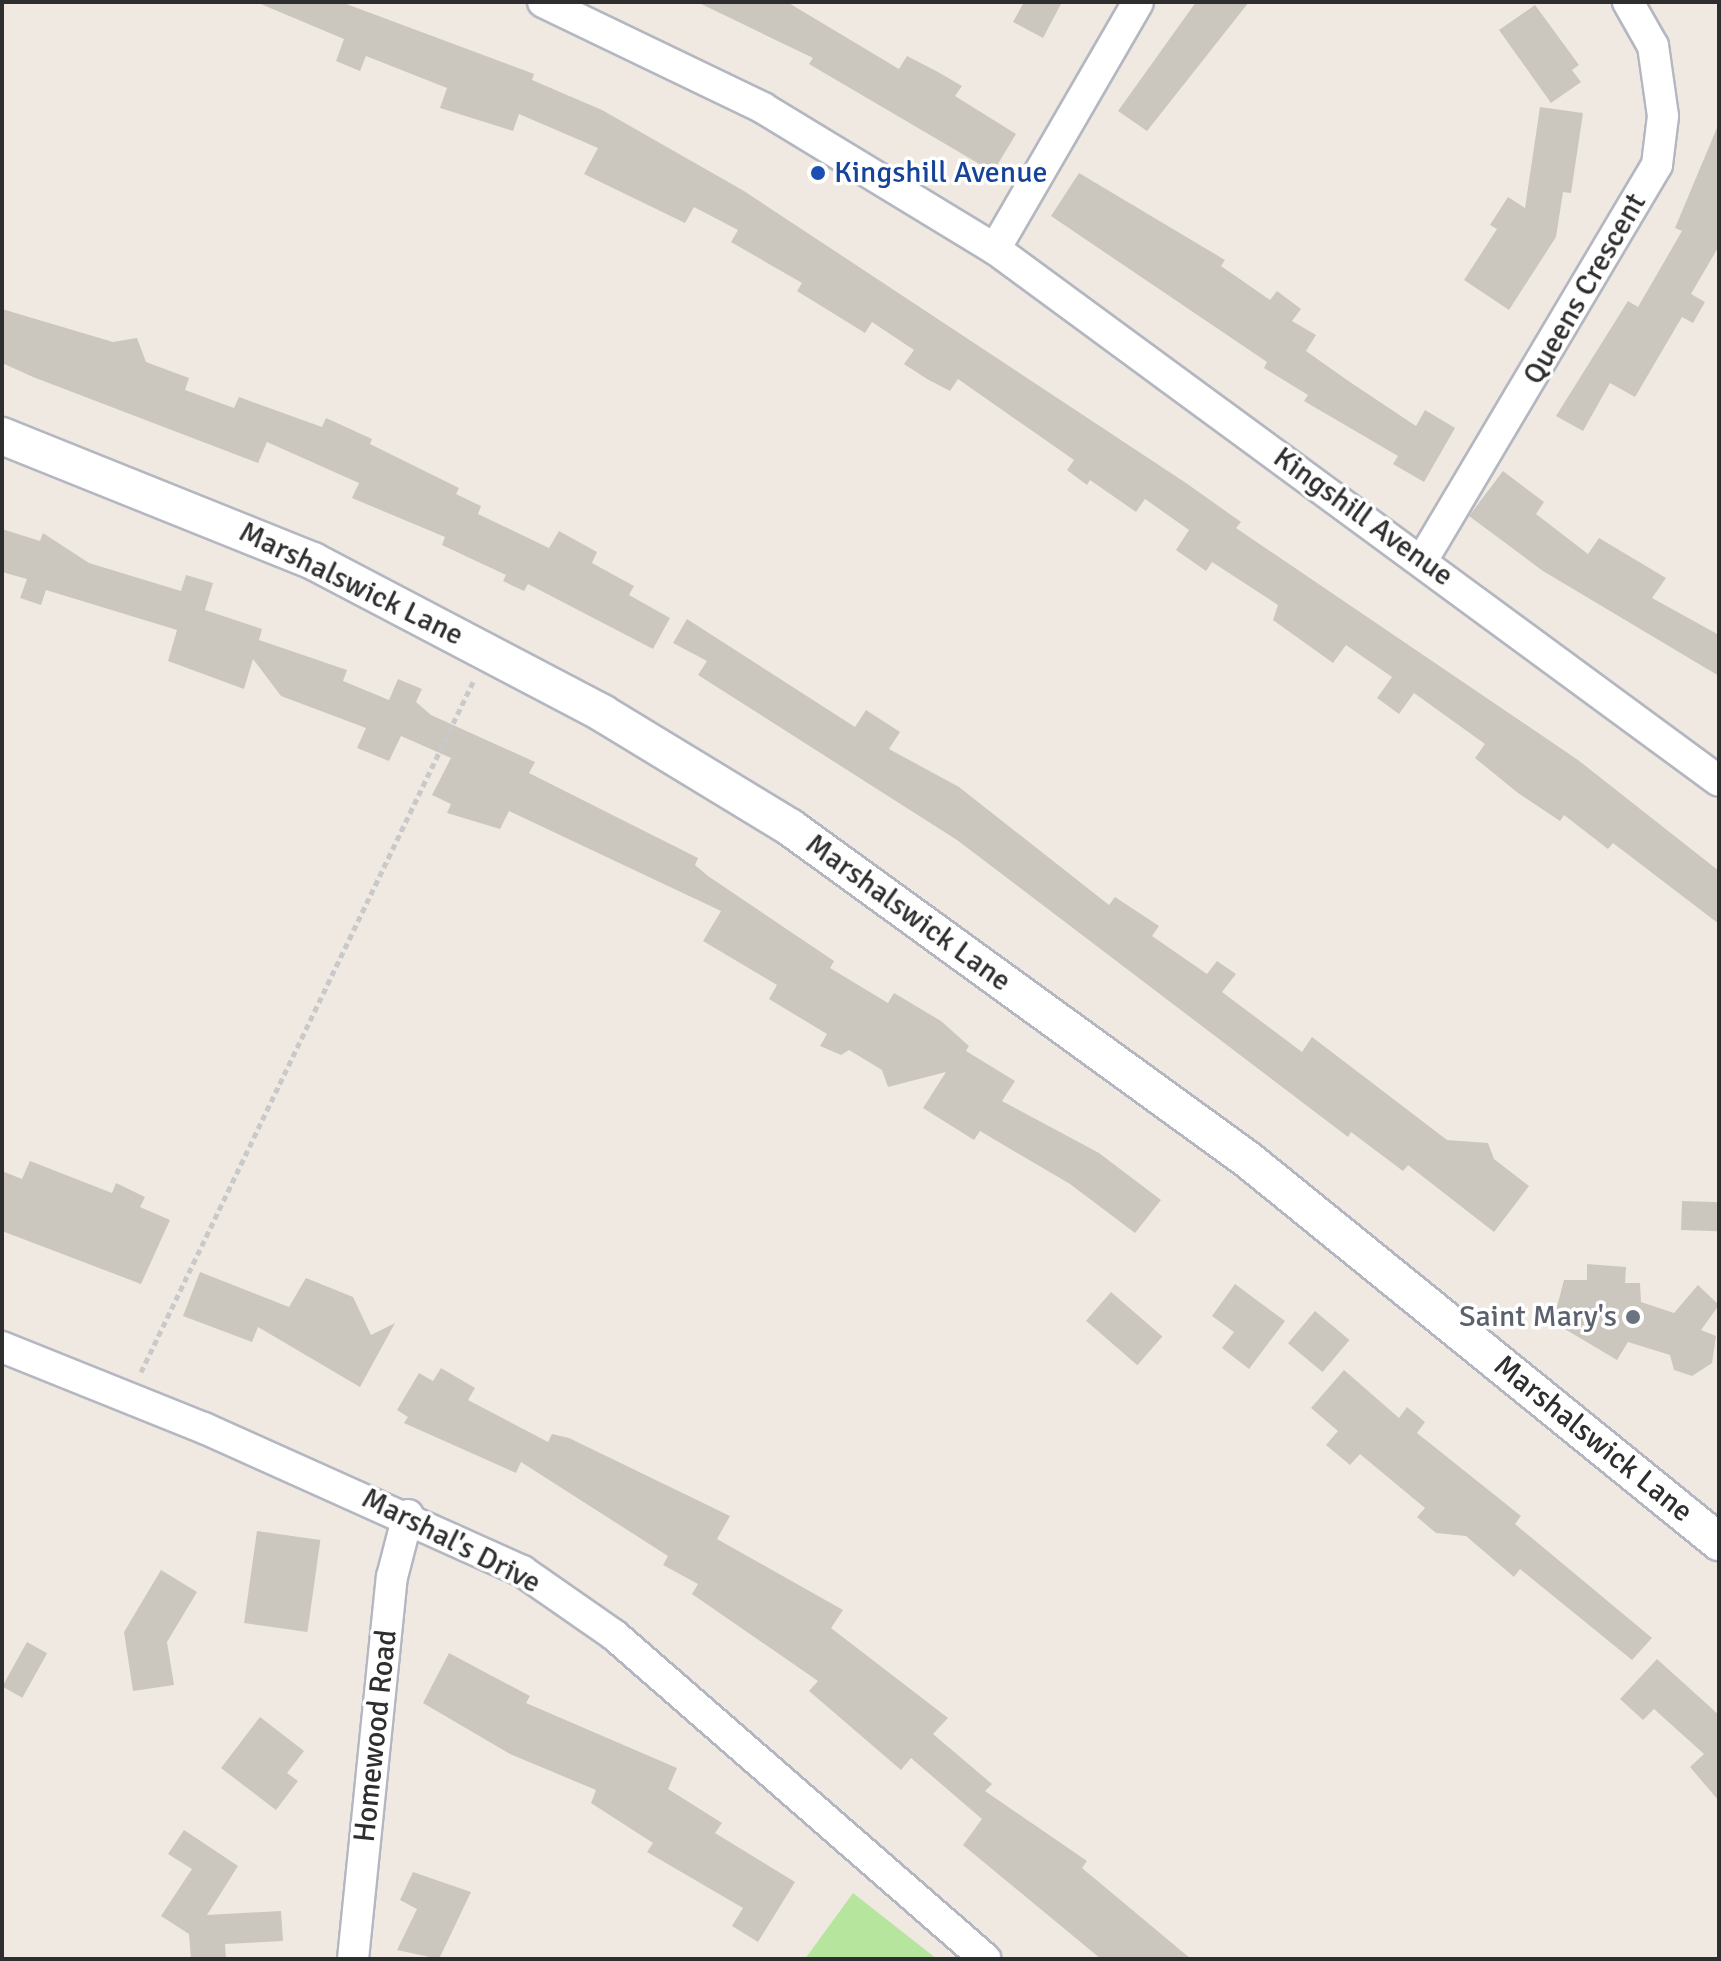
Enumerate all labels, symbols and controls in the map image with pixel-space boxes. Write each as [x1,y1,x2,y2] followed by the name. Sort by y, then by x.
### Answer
[834,155,1048,191] place label: Kingshill Avenue
[809,164,827,182] marker: Kingshill Avenue
[1516,187,1654,391] street label: Queens Crescent
[1266,440,1460,594] street label: Kingshill Avenue
[233,514,469,654] street label: Marshalswick Lane
[798,826,1018,1000] street label: Marshalswick Lane
[1459,1299,1617,1335] place label: Saint Mary's
[1624,1308,1642,1326] marker: Saint Mary's
[1486,1348,1700,1530] street label: Marshalswick Lane
[355,1480,547,1602] street label: Marshal's Drive
[347,1628,405,1844] street label: Homewood Road

